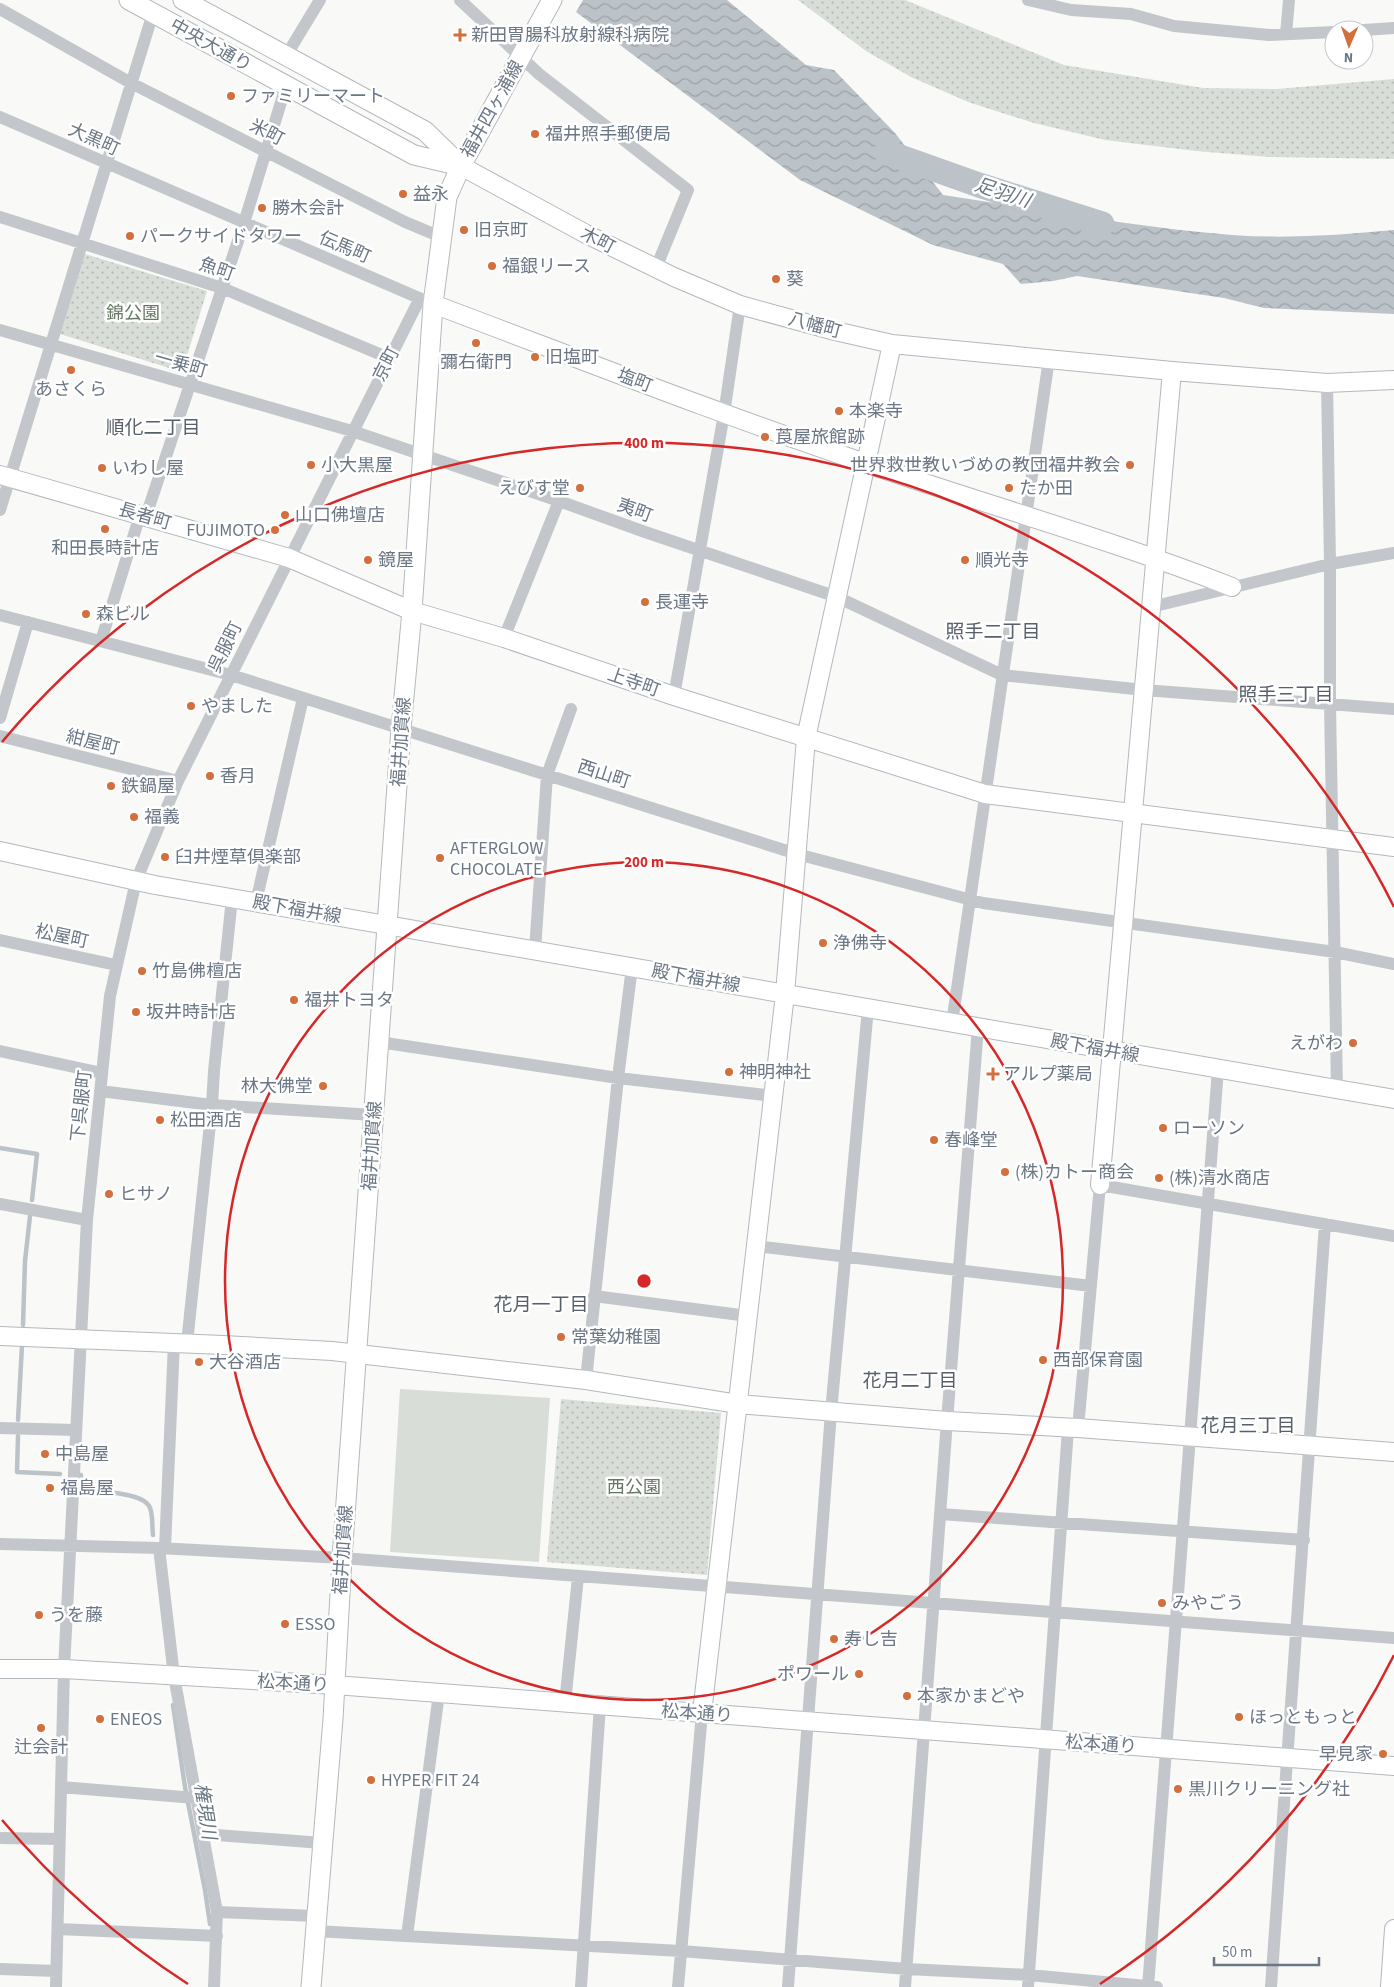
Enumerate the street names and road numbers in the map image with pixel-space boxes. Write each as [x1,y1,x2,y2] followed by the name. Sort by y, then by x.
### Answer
[165,13,256,78] street label: 中央大通り
[455,56,530,163] street label: 福井四ヶ浦線
[245,113,288,152] street label: 米町
[64,117,124,162] street label: 大黒町
[576,221,619,260] street label: 木町
[315,225,375,270] street label: 伝馬町
[196,252,238,287] street label: 魚町
[786,306,844,345] street label: 八幡町
[367,343,406,386] street label: 京町
[151,345,210,384] street label: 一乗町
[614,362,656,399] street label: 塩町
[614,493,656,528] street label: 夷町
[115,497,174,536] street label: 長者町
[202,617,249,677] street label: 呉服町
[604,662,663,703] street label: 上寺町
[386,696,417,788] street label: 福井加賀線
[64,724,122,761] street label: 紺屋町
[574,754,633,795] street label: 西山町
[250,889,343,930] street label: 殿下福井線
[33,919,91,954] street label: 松屋町
[649,958,742,999] street label: 殿下福井線
[1048,1028,1141,1069] street label: 殿下福井線
[65,1069,98,1143] street label: 下呉服町
[357,1100,388,1192] street label: 福井加賀線
[328,1504,359,1596] street label: 福井加賀線
[256,1669,330,1698] street label: 松本通り
[660,1699,734,1728] street label: 松本通り
[1064,1730,1138,1759] street label: 松本通り

